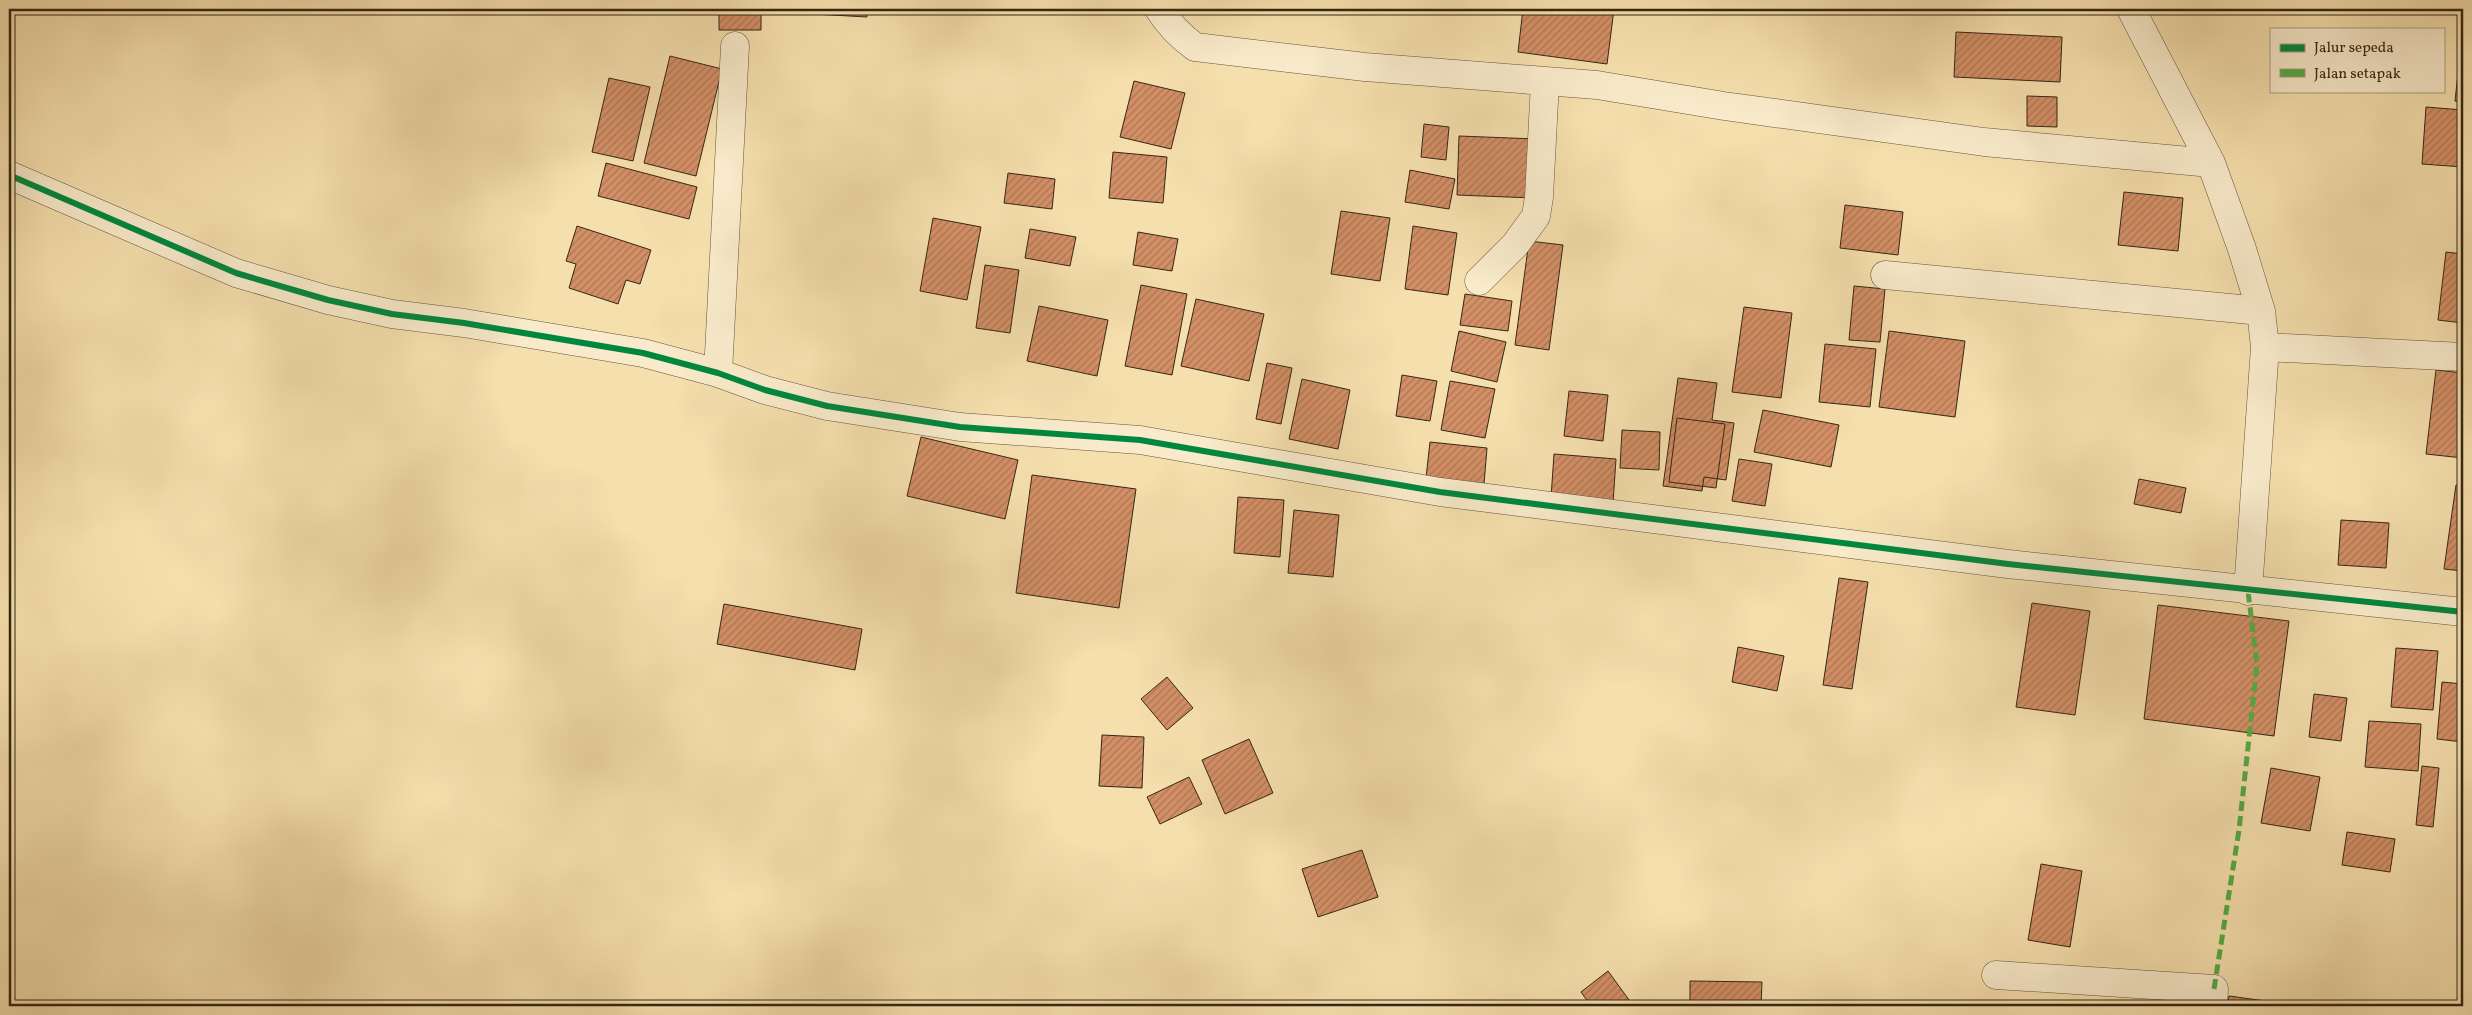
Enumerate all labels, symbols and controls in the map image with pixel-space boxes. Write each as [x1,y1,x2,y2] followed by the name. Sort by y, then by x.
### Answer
[2270,28,2444,92] legend
[2314,38,2394,59] text: Jalur sepeda
[2314,64,2401,85] text: Jalan setapak

